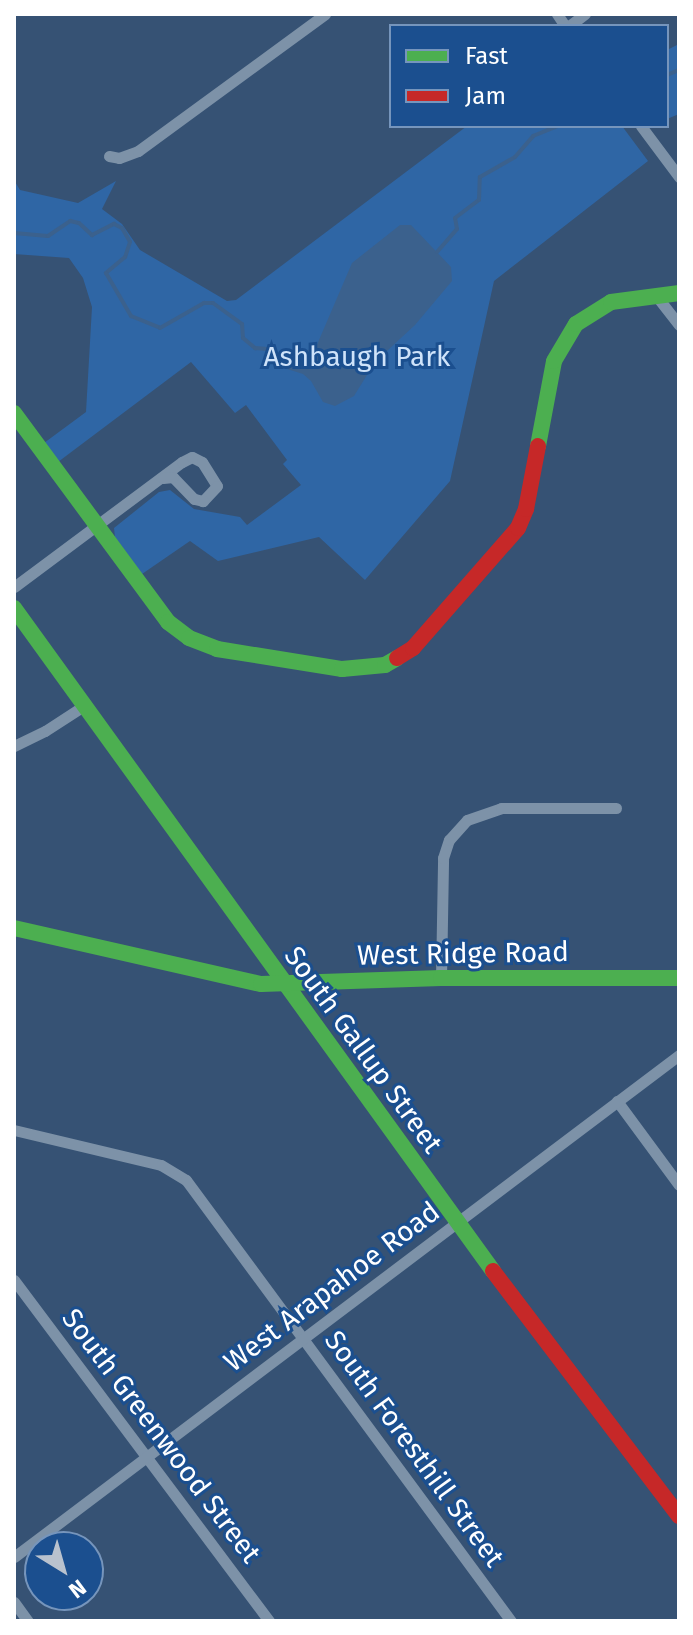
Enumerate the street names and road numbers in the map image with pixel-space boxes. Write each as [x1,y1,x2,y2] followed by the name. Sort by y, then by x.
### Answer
[357,935,569,973] street label: West Ridge Road
[277,940,449,1160] street label: South Gallup Street
[218,1195,446,1379] street label: West Arapahoe Road
[55,1302,267,1570] street label: South Greenwood Street
[317,1324,511,1574] street label: South Foresthill Street

